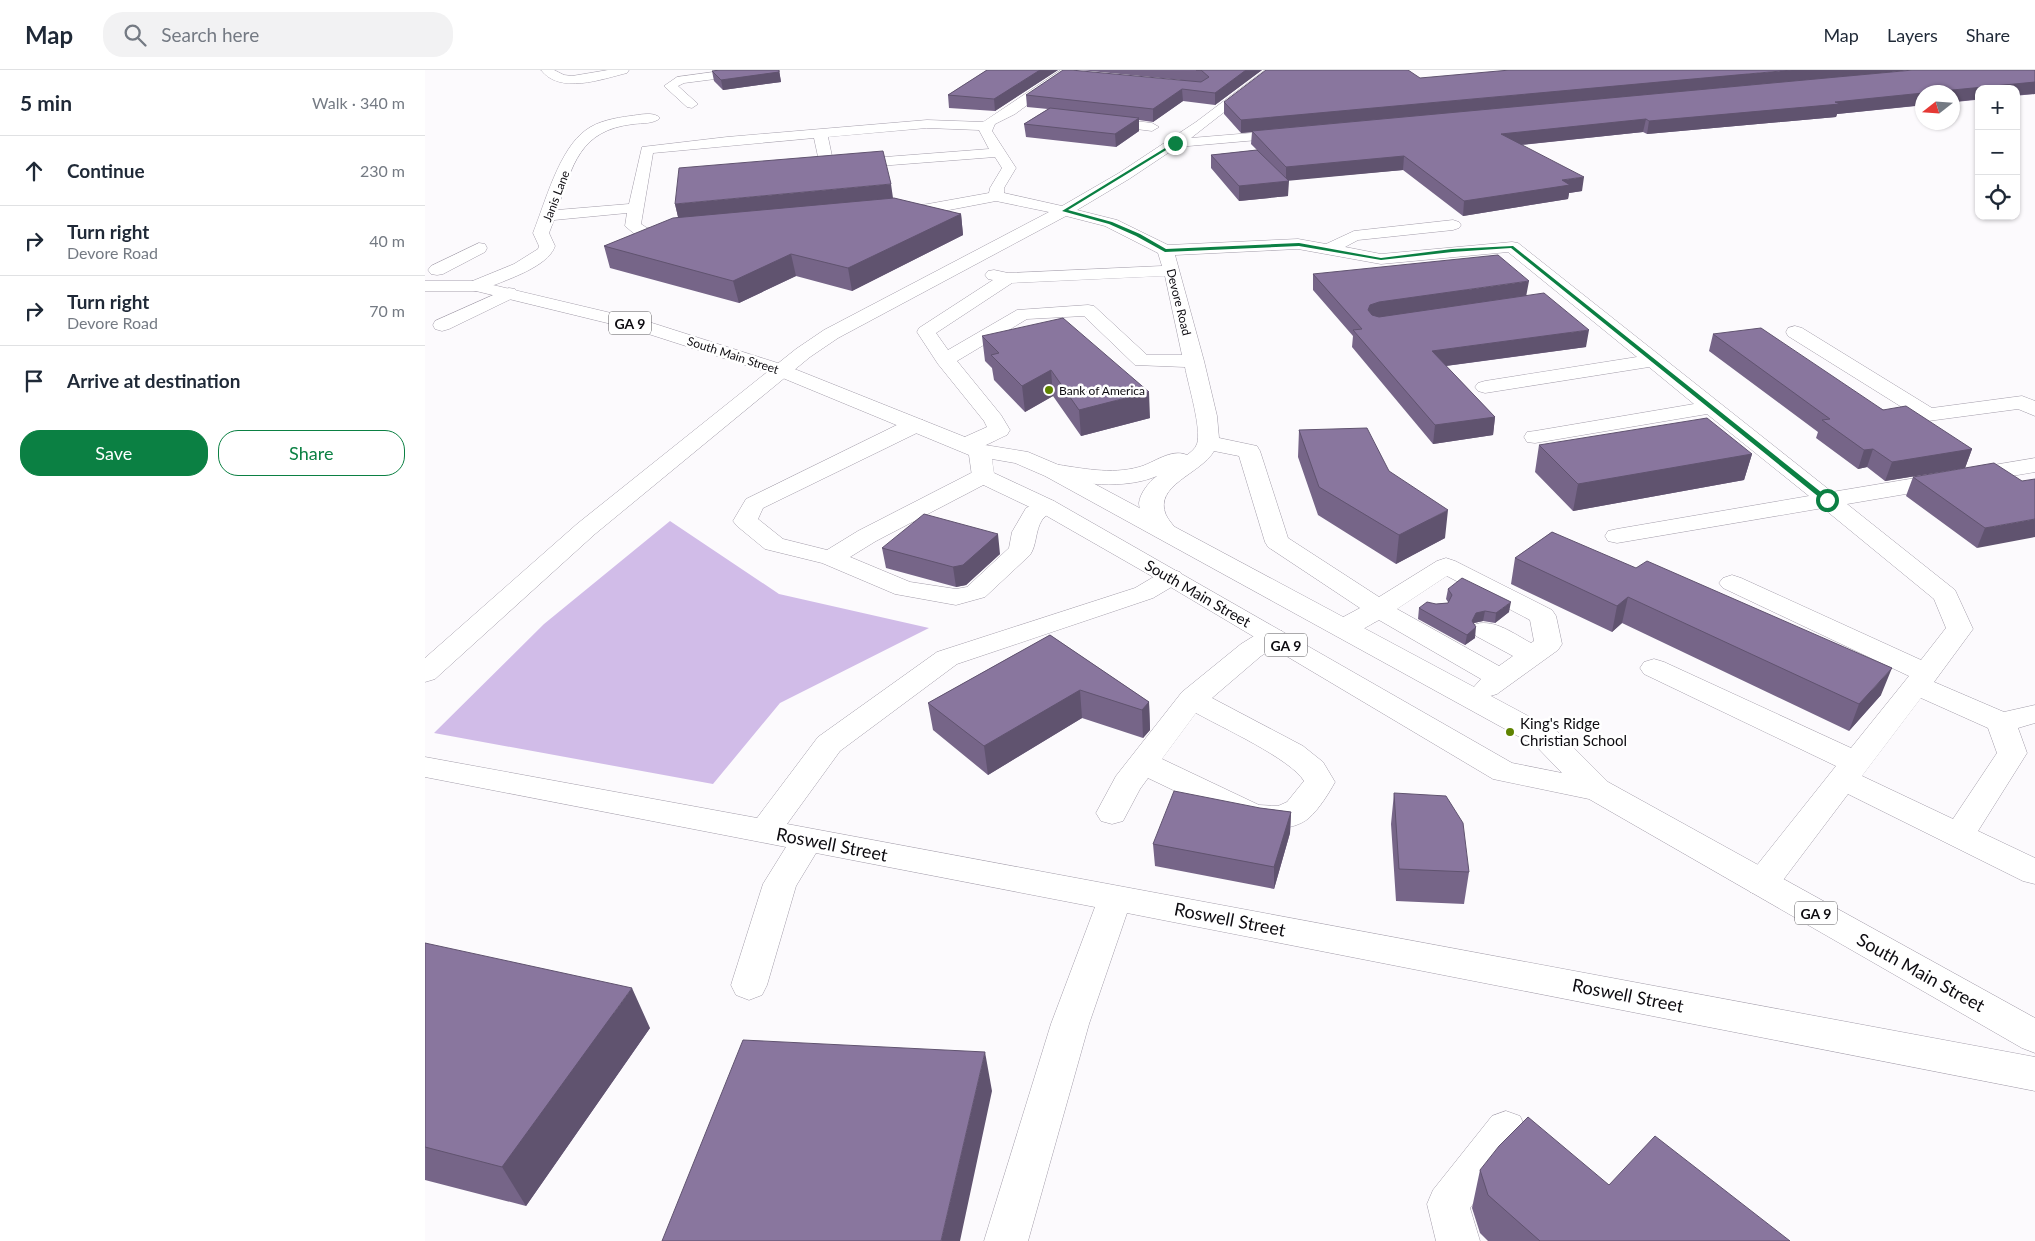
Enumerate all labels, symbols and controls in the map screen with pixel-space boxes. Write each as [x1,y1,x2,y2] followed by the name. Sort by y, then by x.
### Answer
[103,12,453,57] search box
[25,20,73,49] text: Map
[121,21,149,49] icon: search
[161,23,259,46] text: Search here
[1823,24,1859,46] text: Map
[1887,24,1938,46] text: Layers
[1966,24,2010,46] text: Share
[1915,85,1960,130] north arrow
[1975,85,2020,220] map controls
[1975,85,2020,130] button: +
[20,90,72,115] text: 5 min
[312,93,405,112] text: Walk · 340 m
[1975,130,2020,175] button: −
[1164,132,1187,155] route end
[20,157,48,185] icon: ahead
[67,159,145,182] text: Continue
[360,161,405,180] text: 230 m
[539,168,573,224] street label: Janis Lane
[1975,175,2020,220] button: locate
[67,220,149,243] text: Turn right
[20,227,48,255] icon: right
[369,231,405,250] text: 40 m
[67,243,158,262] text: Devore Road
[1163,267,1195,337] street label: Devore Road
[67,290,149,313] text: Turn right
[20,297,48,325] icon: right
[369,301,405,320] text: 70 m
[609,312,651,334] road number: GA 9
[67,313,158,332] text: Devore Road
[685,333,781,377] street label: South Main Street
[20,367,48,395] icon: arrive
[67,369,240,392] text: Arrive at destination
[1059,383,1145,398] place label: Bank of America
[1043,384,1055,396] marker: Bank of America
[20,430,208,476] button: Save
[218,430,405,476] button: Share
[1816,489,1839,512] route start
[1142,555,1255,631] street label: South Main Street
[1265,634,1307,656] road number: GA 9
[1520,714,1627,749] place label: King's Ridge Christian School
[1504,726,1516,738] marker: King's Ridge Christian School
[775,822,890,866] street label: Roswell Street
[1173,897,1288,941] street label: Roswell Street
[1795,901,1837,924] road number: GA 9
[1853,928,1989,1017] street label: South Main Street
[1571,973,1686,1017] street label: Roswell Street

